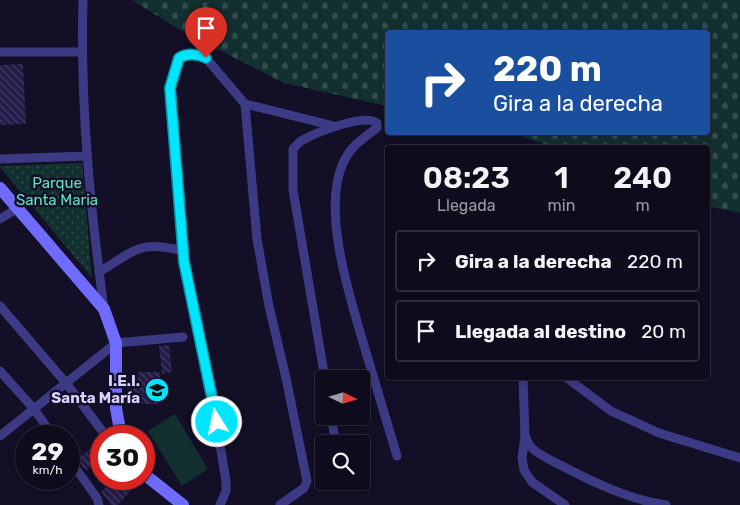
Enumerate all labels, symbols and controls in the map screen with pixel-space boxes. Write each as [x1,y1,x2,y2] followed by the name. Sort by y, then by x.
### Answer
[185,7,227,58] pin
[192,14,220,42] icon: arrive
[493,48,602,90] text: 220 m
[410,50,475,115] icon: right
[493,90,663,117] text: Gira a la derecha
[423,160,510,196] text: 08:23
[554,160,569,196] text: 1
[613,160,672,196] text: 240
[16,174,98,209] park label: Parque Santa Maria
[437,196,496,215] text: Llegada
[548,196,575,215] text: min
[636,196,650,215] text: m
[412,247,440,275] icon: right
[455,250,612,273] text: Gira a la derecha
[627,250,683,273] text: 220 m
[412,317,440,345] icon: arrive
[455,320,626,343] text: Llegada al destino
[641,320,686,343] text: 20 m
[315,370,370,425] north arrow
[315,370,370,490] map controls
[51,372,140,407] place label: I.E.I. Santa María
[144,377,170,403] school or university icon: I.E.I. Santa María
[190,395,242,447] position arrow
[90,425,155,490] speed limit sign: 30
[315,435,370,490] button: search
[31,437,64,466] text: 29
[33,463,62,477] text: km/h

